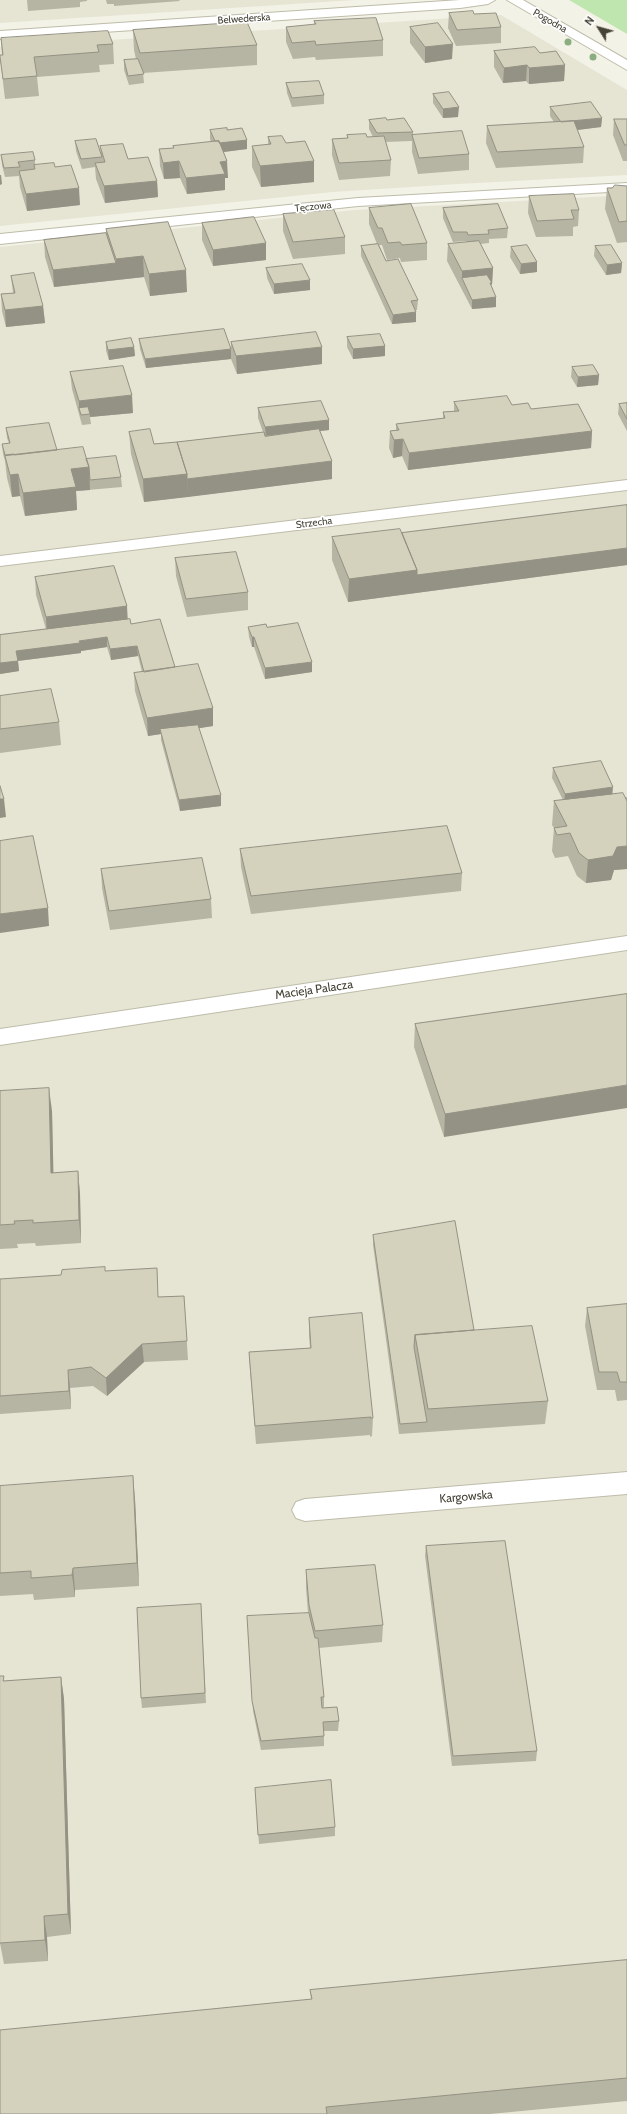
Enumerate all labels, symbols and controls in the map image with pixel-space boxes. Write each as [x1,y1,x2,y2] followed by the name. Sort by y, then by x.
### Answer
[531,6,569,36] street label: Pogodna
[579,8,619,48] north arrow
[217,11,271,27] street label: Belwederska
[581,13,597,28] text: N
[294,199,332,215] street label: Tęczowa
[295,515,333,531] street label: Strzecha
[274,977,354,1003] street label: Macieja Palacza
[439,1487,493,1507] street label: Kargowska

